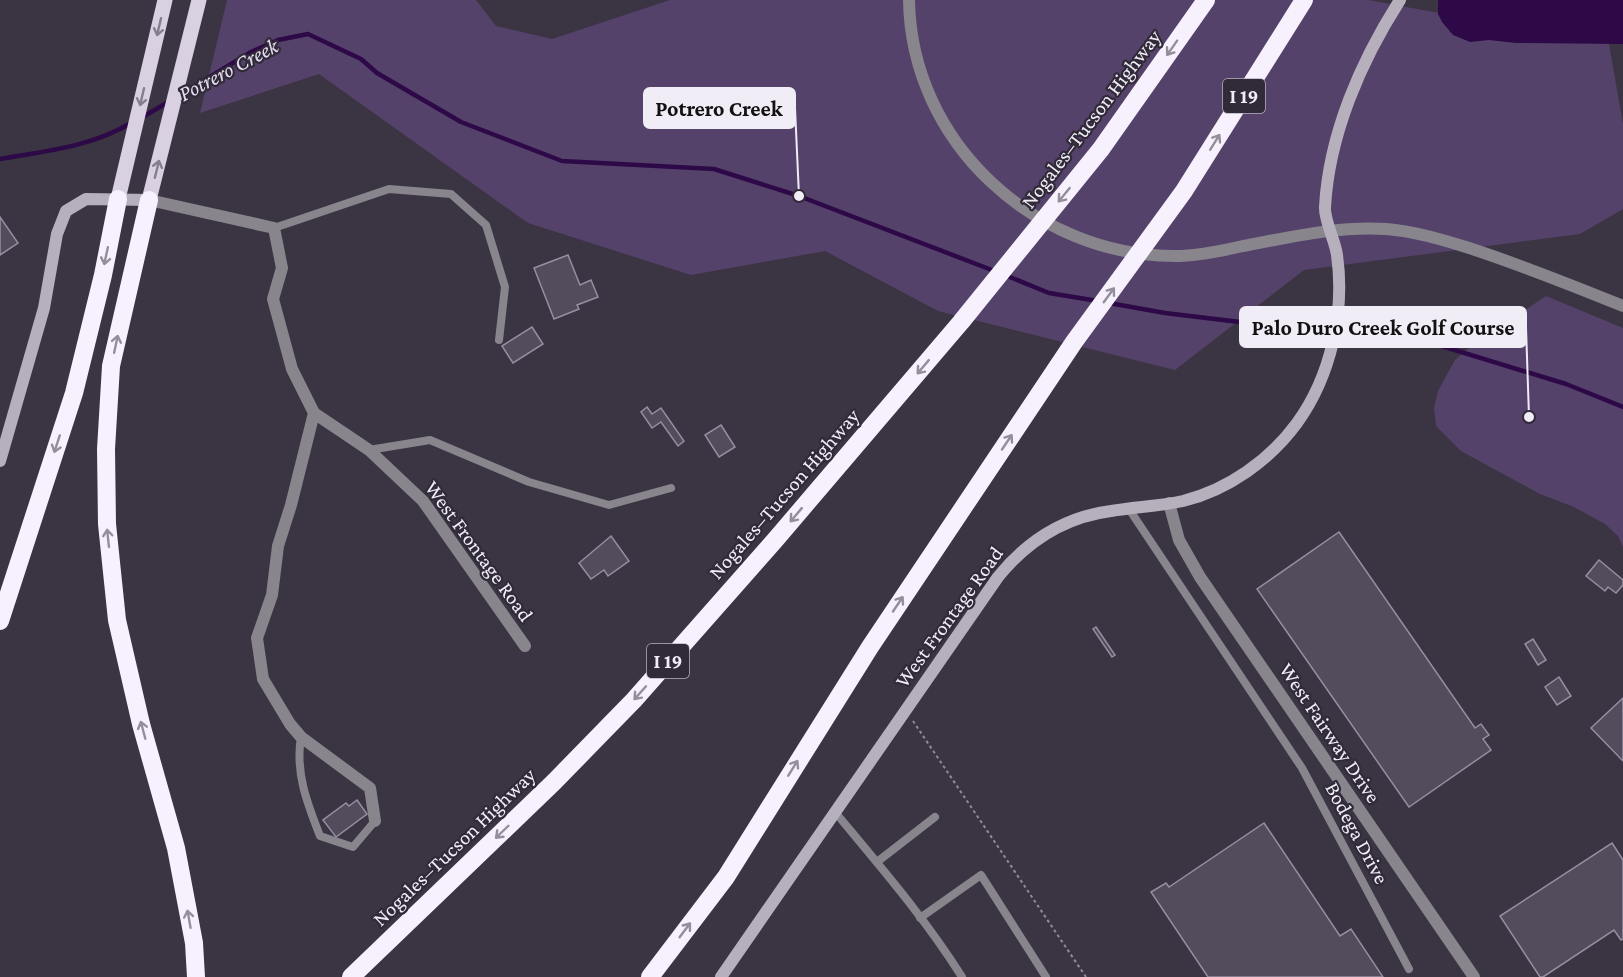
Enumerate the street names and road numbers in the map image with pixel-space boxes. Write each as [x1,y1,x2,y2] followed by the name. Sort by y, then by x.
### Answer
[1016,25,1166,213] street label: Nogales–Tucson Highway
[1223,79,1265,113] road number: I 19
[704,404,865,584] street label: Nogales–Tucson Highway
[420,476,538,626] street label: West Frontage Road
[890,542,1008,692] street label: West Frontage Road
[647,644,689,678] road number: I 19
[1274,658,1386,808] street label: West Fairway Drive
[367,763,541,931] street label: Nogales–Tucson Highway
[1320,778,1394,888] street label: Bodega Drive

